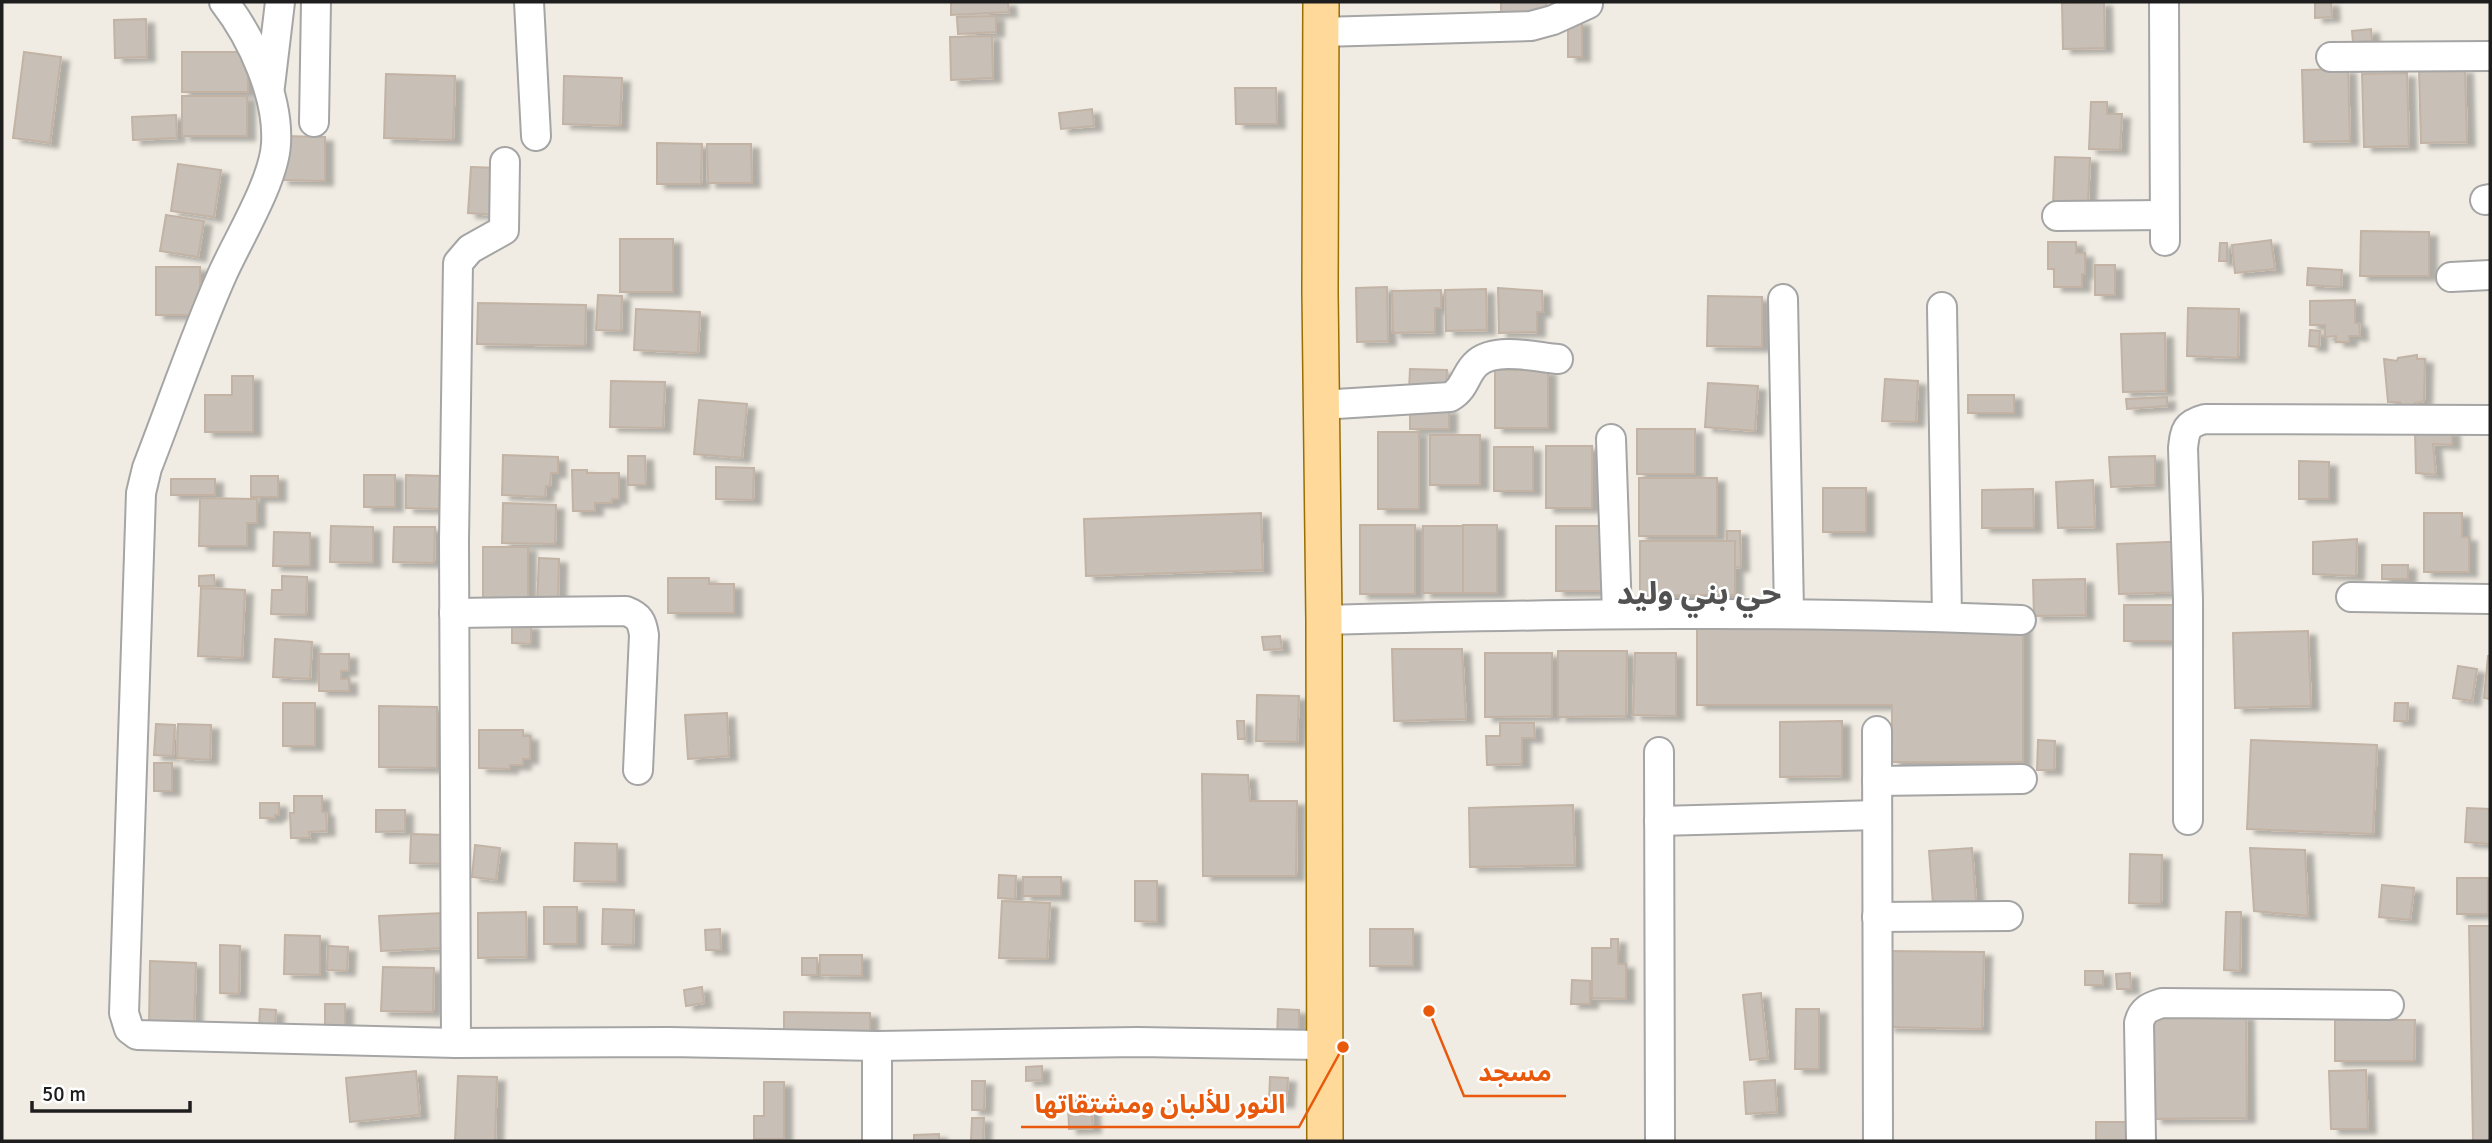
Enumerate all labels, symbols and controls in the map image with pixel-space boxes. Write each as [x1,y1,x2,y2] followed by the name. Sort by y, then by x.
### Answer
[1617,574,1781,618] district label: حي بني وليد
[1464,1049,1566,1096] callout: مسجد
[1478,1057,1552,1089] text: مسجد
[32,1070,189,1114] scale bar
[1021,1080,1299,1127] callout: النور للألبان ومشتقاتها
[42,1081,86,1107] text: 50 m
[1035,1089,1285,1121] text: النور للألبان ومشتقاتها

